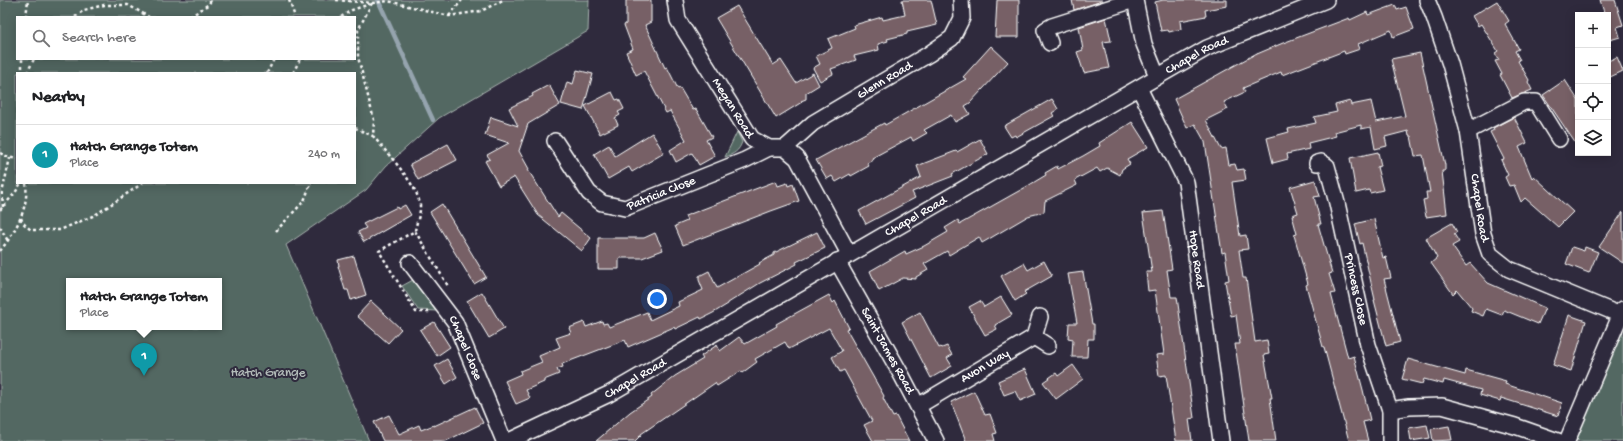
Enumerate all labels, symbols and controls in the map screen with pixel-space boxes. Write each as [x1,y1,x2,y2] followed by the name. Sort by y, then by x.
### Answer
[1575,12,1611,156] map controls
[1575,12,1611,48] button: +
[16,16,356,60] search box
[30,27,52,49] icon: search
[62,29,136,47] text: Search here
[1163,32,1231,78] street label: Chapel Road
[1575,48,1611,84] button: −
[854,57,916,103] street label: Glenn Road
[708,75,758,142] street label: Megan Road
[1575,84,1611,120] button: locate
[32,88,85,108] text: Nearby
[1575,120,1611,156] button: layers
[70,138,198,156] text: Hatch Grange Totem
[42,147,48,162] text: 1
[308,147,340,162] text: 240 m
[70,156,98,171] text: Place
[624,173,698,214] street label: Patricia Close
[1467,173,1493,245] street label: Chapel Road
[882,192,951,240] street label: Chapel Road
[1185,229,1208,291] street label: Hope Road
[1341,251,1371,327] street label: Princess Close
[66,278,222,330] popup
[80,288,208,306] text: Hatch Grange Totem
[647,289,667,309] your location
[857,305,918,398] street label: Saint James Road
[80,306,108,321] text: Place
[445,312,486,383] street label: Chapel Close
[131,343,157,376] pin: 1
[958,346,1013,386] street label: Avon Way
[602,354,670,402] street label: Chapel Road
[231,366,306,381] park label: Hatch Grange

